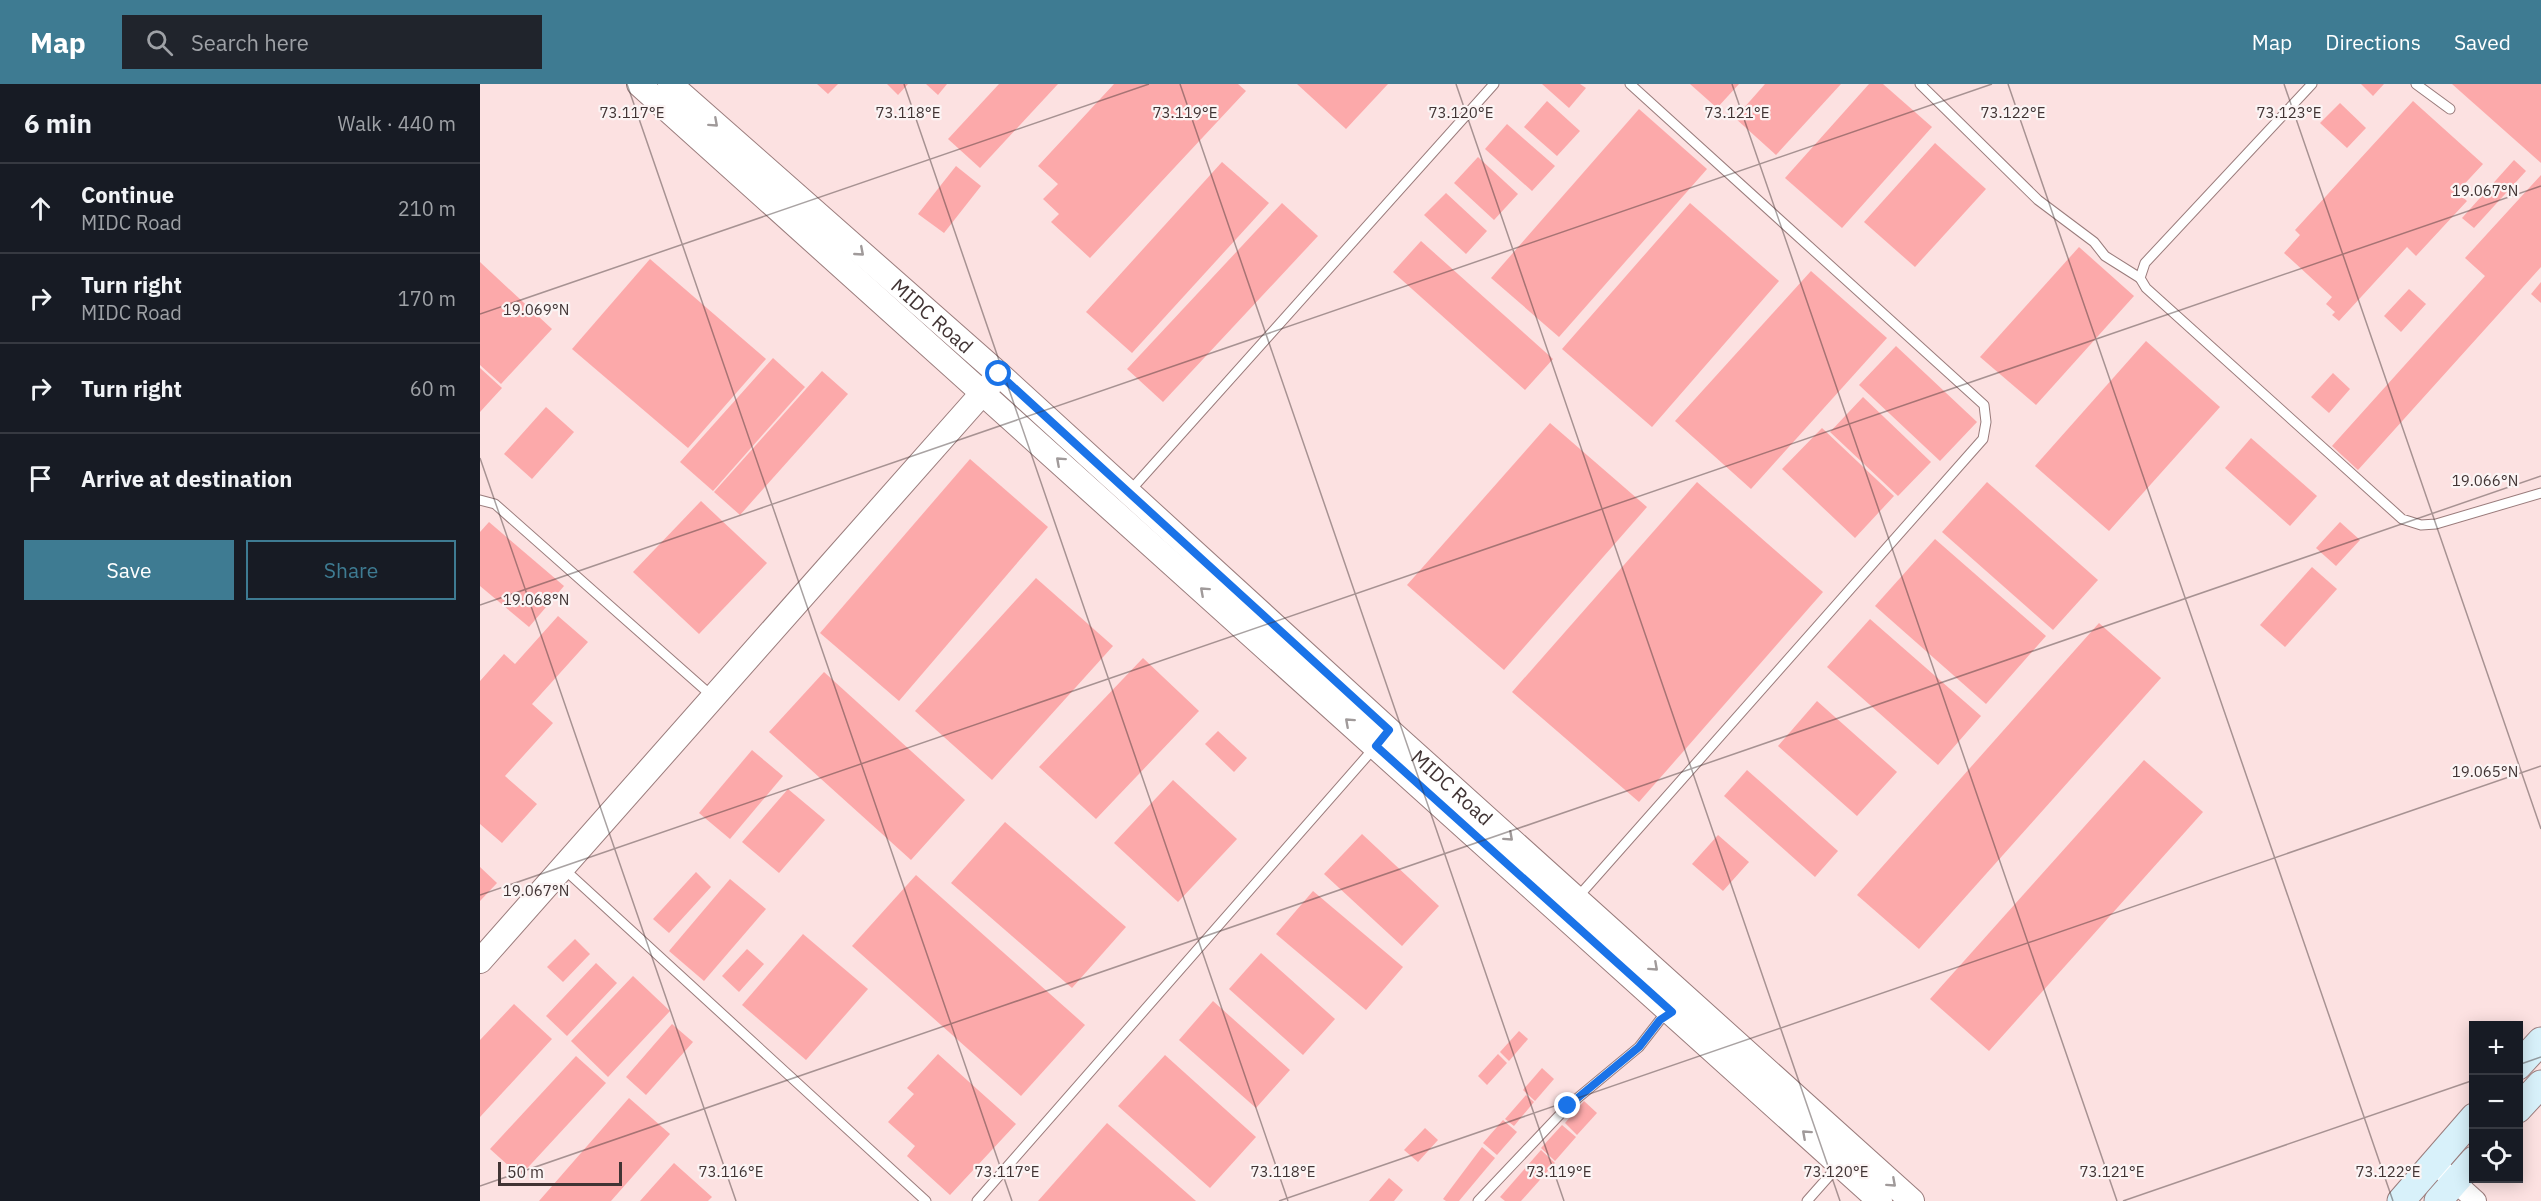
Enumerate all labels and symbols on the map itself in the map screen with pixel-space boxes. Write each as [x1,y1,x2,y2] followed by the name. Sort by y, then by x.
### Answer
[600,103,664,122] text: 73.117°E
[876,103,940,122] text: 73.118°E
[1153,103,1217,122] text: 73.119°E
[1429,103,1493,122] text: 73.120°E
[1705,103,1769,122] text: 73.121°E
[1981,103,2045,122] text: 73.122°E
[2257,103,2321,122] text: 73.123°E
[707,116,717,127] one-way arrow
[2452,181,2518,200] text: 19.067°N
[853,245,864,256] one-way arrow
[886,272,979,359] street label: MIDC Road
[503,300,569,319] text: 19.069°N
[985,360,1011,386] route start
[1056,457,1066,468] one-way arrow
[2452,471,2518,490] text: 19.066°N
[1201,587,1211,598] one-way arrow
[503,590,569,609] text: 19.068°N
[1345,718,1356,729] one-way arrow
[1406,743,1499,831] street label: MIDC Road
[2452,762,2518,781] text: 19.065°N
[1502,830,1513,841] one-way arrow
[503,881,569,900] text: 19.067°N
[1647,960,1658,971] one-way arrow
[1554,1092,1580,1118] route end
[1802,1130,1813,1141] one-way arrow
[498,1159,622,1186] scale bar
[699,1162,763,1181] text: 73.116°E
[975,1162,1039,1181] text: 73.117°E
[1251,1162,1315,1181] text: 73.118°E
[1527,1162,1591,1181] text: 73.119°E
[1804,1162,1868,1181] text: 73.120°E
[2080,1162,2144,1181] text: 73.121°E
[2356,1162,2420,1181] text: 73.122°E
[1885,1176,1896,1187] one-way arrow

